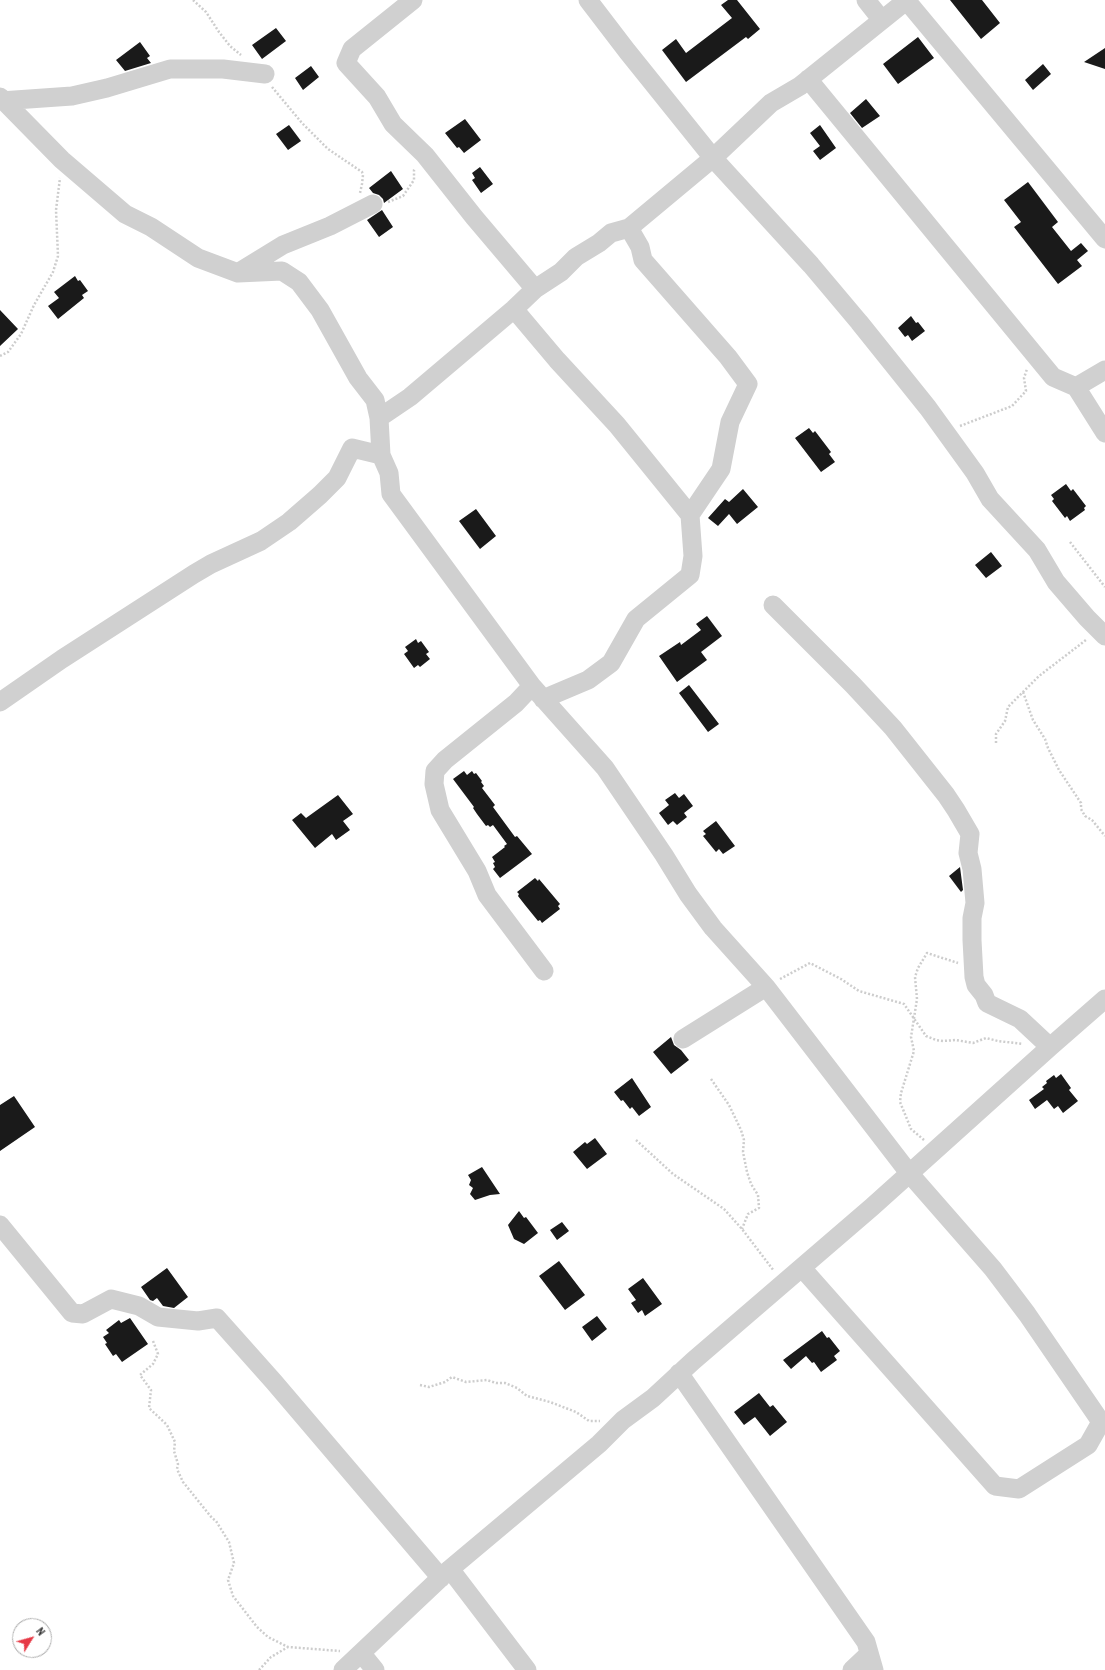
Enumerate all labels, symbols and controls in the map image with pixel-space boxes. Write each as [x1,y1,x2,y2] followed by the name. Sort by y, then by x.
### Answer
[12,1618,52,1658] north arrow
[33,1625,48,1638] text: N

